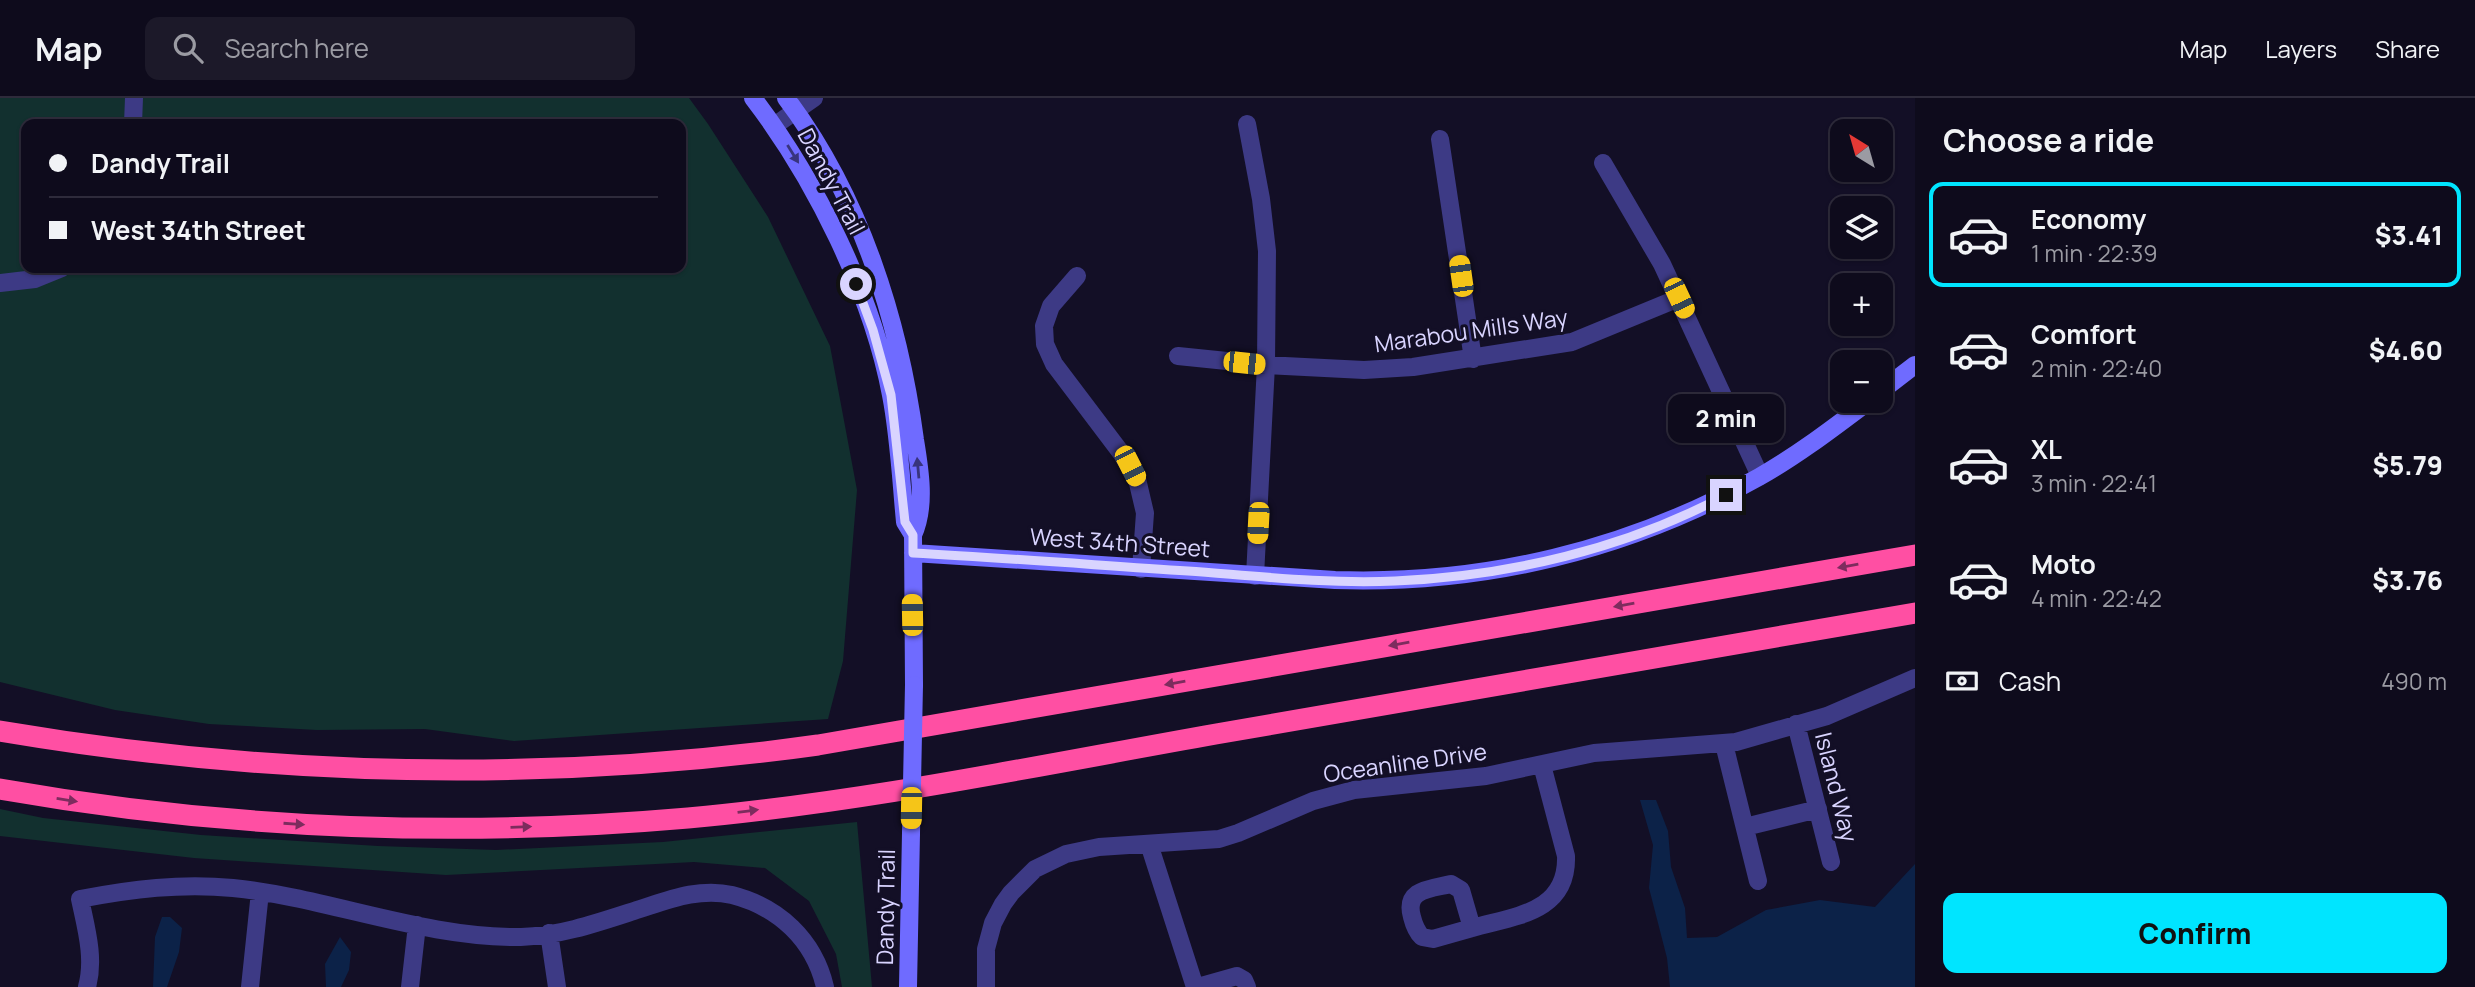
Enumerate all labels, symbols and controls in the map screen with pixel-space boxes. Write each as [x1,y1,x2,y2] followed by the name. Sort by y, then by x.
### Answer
[145,17,635,80] search box
[35,26,103,71] text: Map
[169,29,207,67] icon: search
[225,30,369,66] text: Search here
[2180,32,2227,65] text: Map
[2265,32,2337,65] text: Layers
[2375,32,2440,65] text: Share
[1943,118,2154,162] text: Choose a ride
[1830,119,1894,182] north arrow
[1830,119,1893,413] map controls
[791,122,873,240] street label: Dandy Trail
[786,144,799,163] one-way arrow
[91,145,230,181] text: Dandy Trail
[1830,196,1893,259] button: layers
[2031,201,2146,237] text: Economy
[1947,203,2010,266] icon: car
[91,212,306,248] text: West 34th Street
[2375,217,2443,253] text: $3.41
[2031,237,2158,269] text: 1 min · 22:39
[1448,254,1475,298] car
[840,268,872,300] route start
[1830,273,1893,336] button: +
[1661,275,1698,321] car
[1372,301,1570,359] street label: Marabou Mills Way
[2031,316,2137,352] text: Comfort
[1947,318,2010,381] icon: car
[2369,332,2443,368] text: $4.60
[1223,350,1266,376] car
[1830,350,1893,413] button: −
[2031,352,2162,384] text: 2 min · 22:40
[1668,394,1784,442] callout: 2 min
[1696,402,1757,434] text: 2 min
[2031,431,2062,467] text: XL
[1947,433,2010,496] icon: car
[1112,443,1149,489] car
[2372,447,2443,483] text: $5.79
[913,457,924,479] one-way arrow
[2031,467,2157,499] text: 3 min · 22:41
[1710,479,1742,511] route end
[1247,501,1270,545] car
[1029,520,1211,564] street label: West 34th Street
[2031,546,2096,582] text: Moto
[1947,548,2010,611] icon: car
[1837,561,1859,572] one-way arrow
[2372,562,2443,598] text: $3.76
[2031,582,2162,614] text: 4 min · 22:42
[902,594,923,636] car
[1613,600,1635,611] one-way arrow
[1388,639,1410,650] one-way arrow
[1943,662,1981,700] icon: cash
[1999,663,2061,699] text: Cash
[2381,665,2447,697] text: 490 m
[1164,678,1186,689] one-way arrow
[1808,729,1866,845] street label: Island Way
[1321,735,1489,789] street label: Oceanline Drive
[901,787,922,829] car
[56,795,78,806] one-way arrow
[737,805,759,816] one-way arrow
[283,819,305,830] one-way arrow
[510,822,532,833] one-way arrow
[868,849,902,965] street label: Dandy Trail
[1943,893,2447,973] button: Confirm

